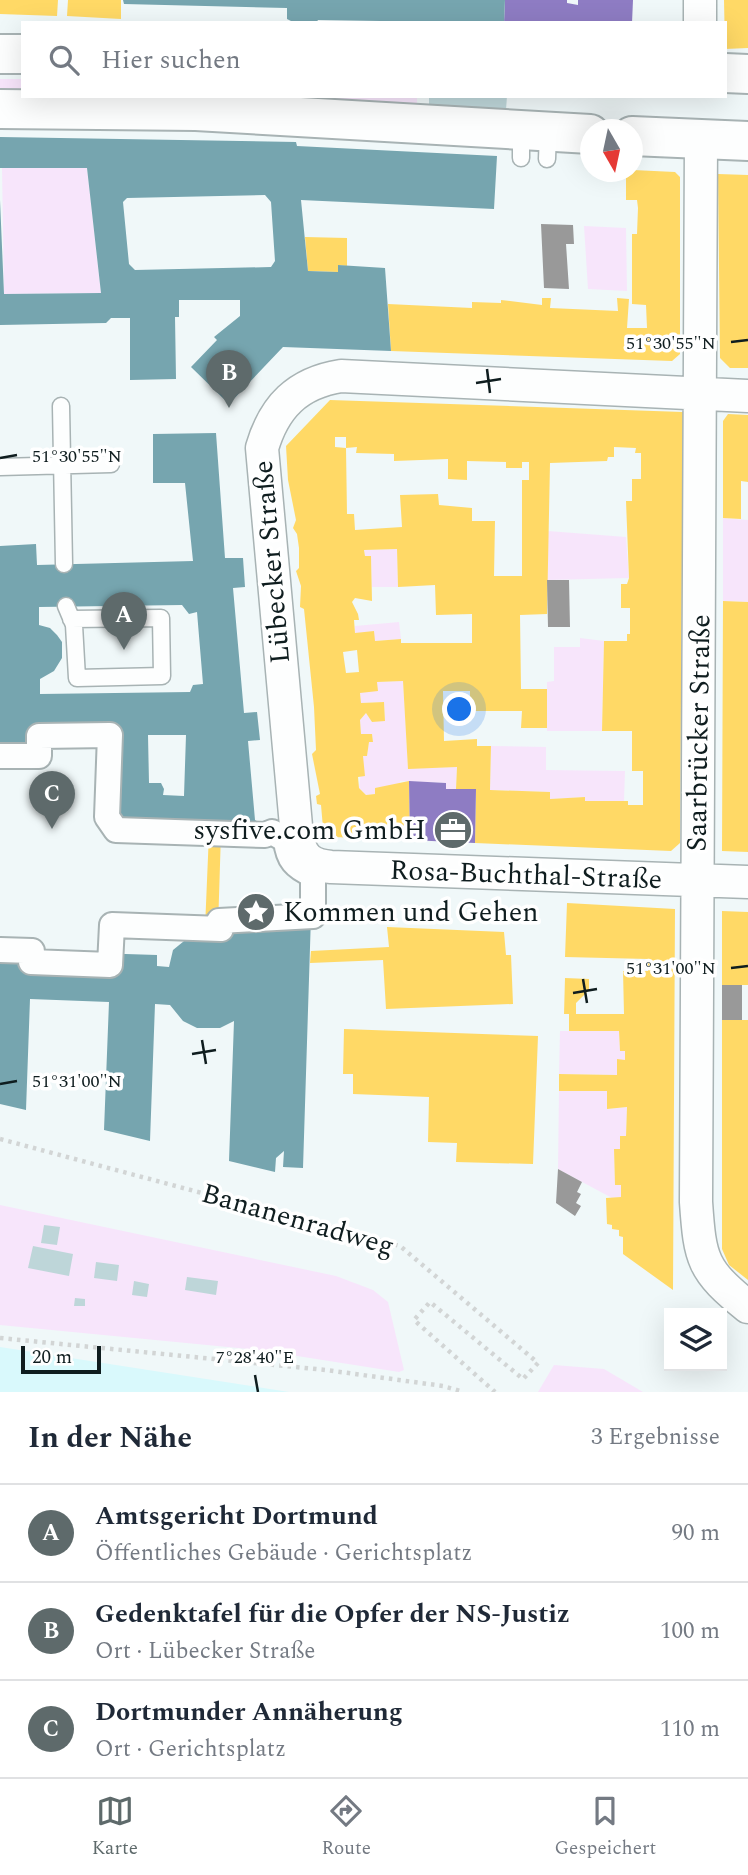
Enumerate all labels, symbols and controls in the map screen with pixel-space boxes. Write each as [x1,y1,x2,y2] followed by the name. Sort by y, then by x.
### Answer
[21,21,727,98] search box
[101,40,241,80] text: Hier suchen
[45,41,83,79] icon: search
[580,119,643,182] north arrow
[626,330,716,357] text: 51°30'55"N
[206,350,252,408] pin: B
[32,443,122,470] text: 51°30'55"N
[242,459,302,665] street label: Lübecker Straße
[101,592,147,650] pin: A
[675,614,723,852] street label: Saarbrücker Straße
[442,692,476,726] your location
[29,771,75,829] pin: C
[193,809,426,852] place label: sysfive.com GmbH
[432,809,474,851] office icon: sysfive.com GmbH
[389,849,663,901] street label: Rosa-Buchthal-Straße
[235,891,277,933] place icon: Kommen und Gehen
[283,891,539,934] place label: Kommen und Gehen
[626,955,716,982] text: 51°31'00"N
[32,1068,122,1095] text: 51°31'00"N
[197,1172,399,1268] street label: Bananenradweg
[664,1308,727,1371] map controls
[664,1308,727,1371] button: layers
[21,1343,102,1375] scale bar
[32,1343,72,1372] text: 20 m
[216,1344,294,1371] text: 7°28'40"E
[28,1415,192,1461] text: In der Nähe
[591,1420,720,1455] text: 3 Ergebnisse
[95,1496,378,1536] text: Amtsgericht Dortmund
[42,1516,60,1551] text: A
[671,1516,720,1551] text: 90 m
[95,1536,472,1571] text: Öffentliches Gebäude · Gerichtsplatz
[95,1594,570,1634] text: Gedenktafel für die Opfer der NS-Justiz
[43,1614,59,1649] text: B
[660,1614,720,1649] text: 100 m
[95,1634,315,1669] text: Ort · Lübecker Straße
[95,1692,403,1732] text: Dortmunder Annäherung
[43,1712,59,1747] text: C
[660,1712,720,1747] text: 110 m
[95,1732,286,1767] text: Ort · Gerichtsplatz
[92,1792,138,1863] tab: Karte
[321,1792,371,1863] tab: Route
[555,1792,656,1863] tab: Gespeichert

